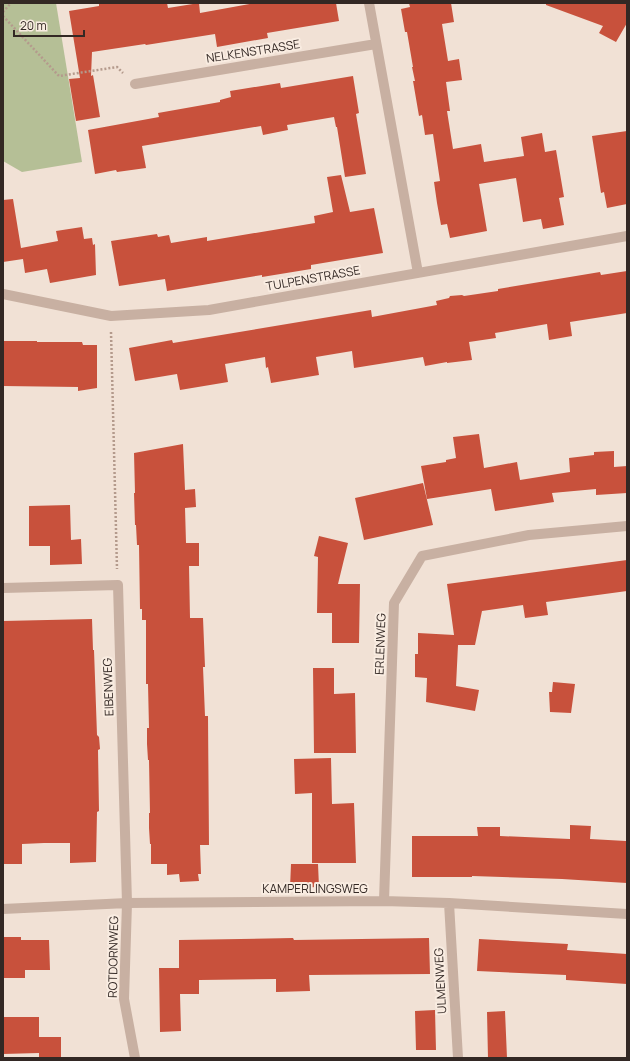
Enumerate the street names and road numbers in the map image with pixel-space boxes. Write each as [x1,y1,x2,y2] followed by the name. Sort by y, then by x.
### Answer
[205,35,301,67] street label: NELKENSTRASSE
[265,261,362,295] street label: TULPENSTRASSE
[370,612,390,675] street label: ERLENWEG
[98,657,118,716] street label: EIBENWEG
[262,880,368,897] street label: KAMPERLINGSWEG
[104,915,122,998] street label: ROTDORNWEG
[430,947,450,1014] street label: ULMENWEG

